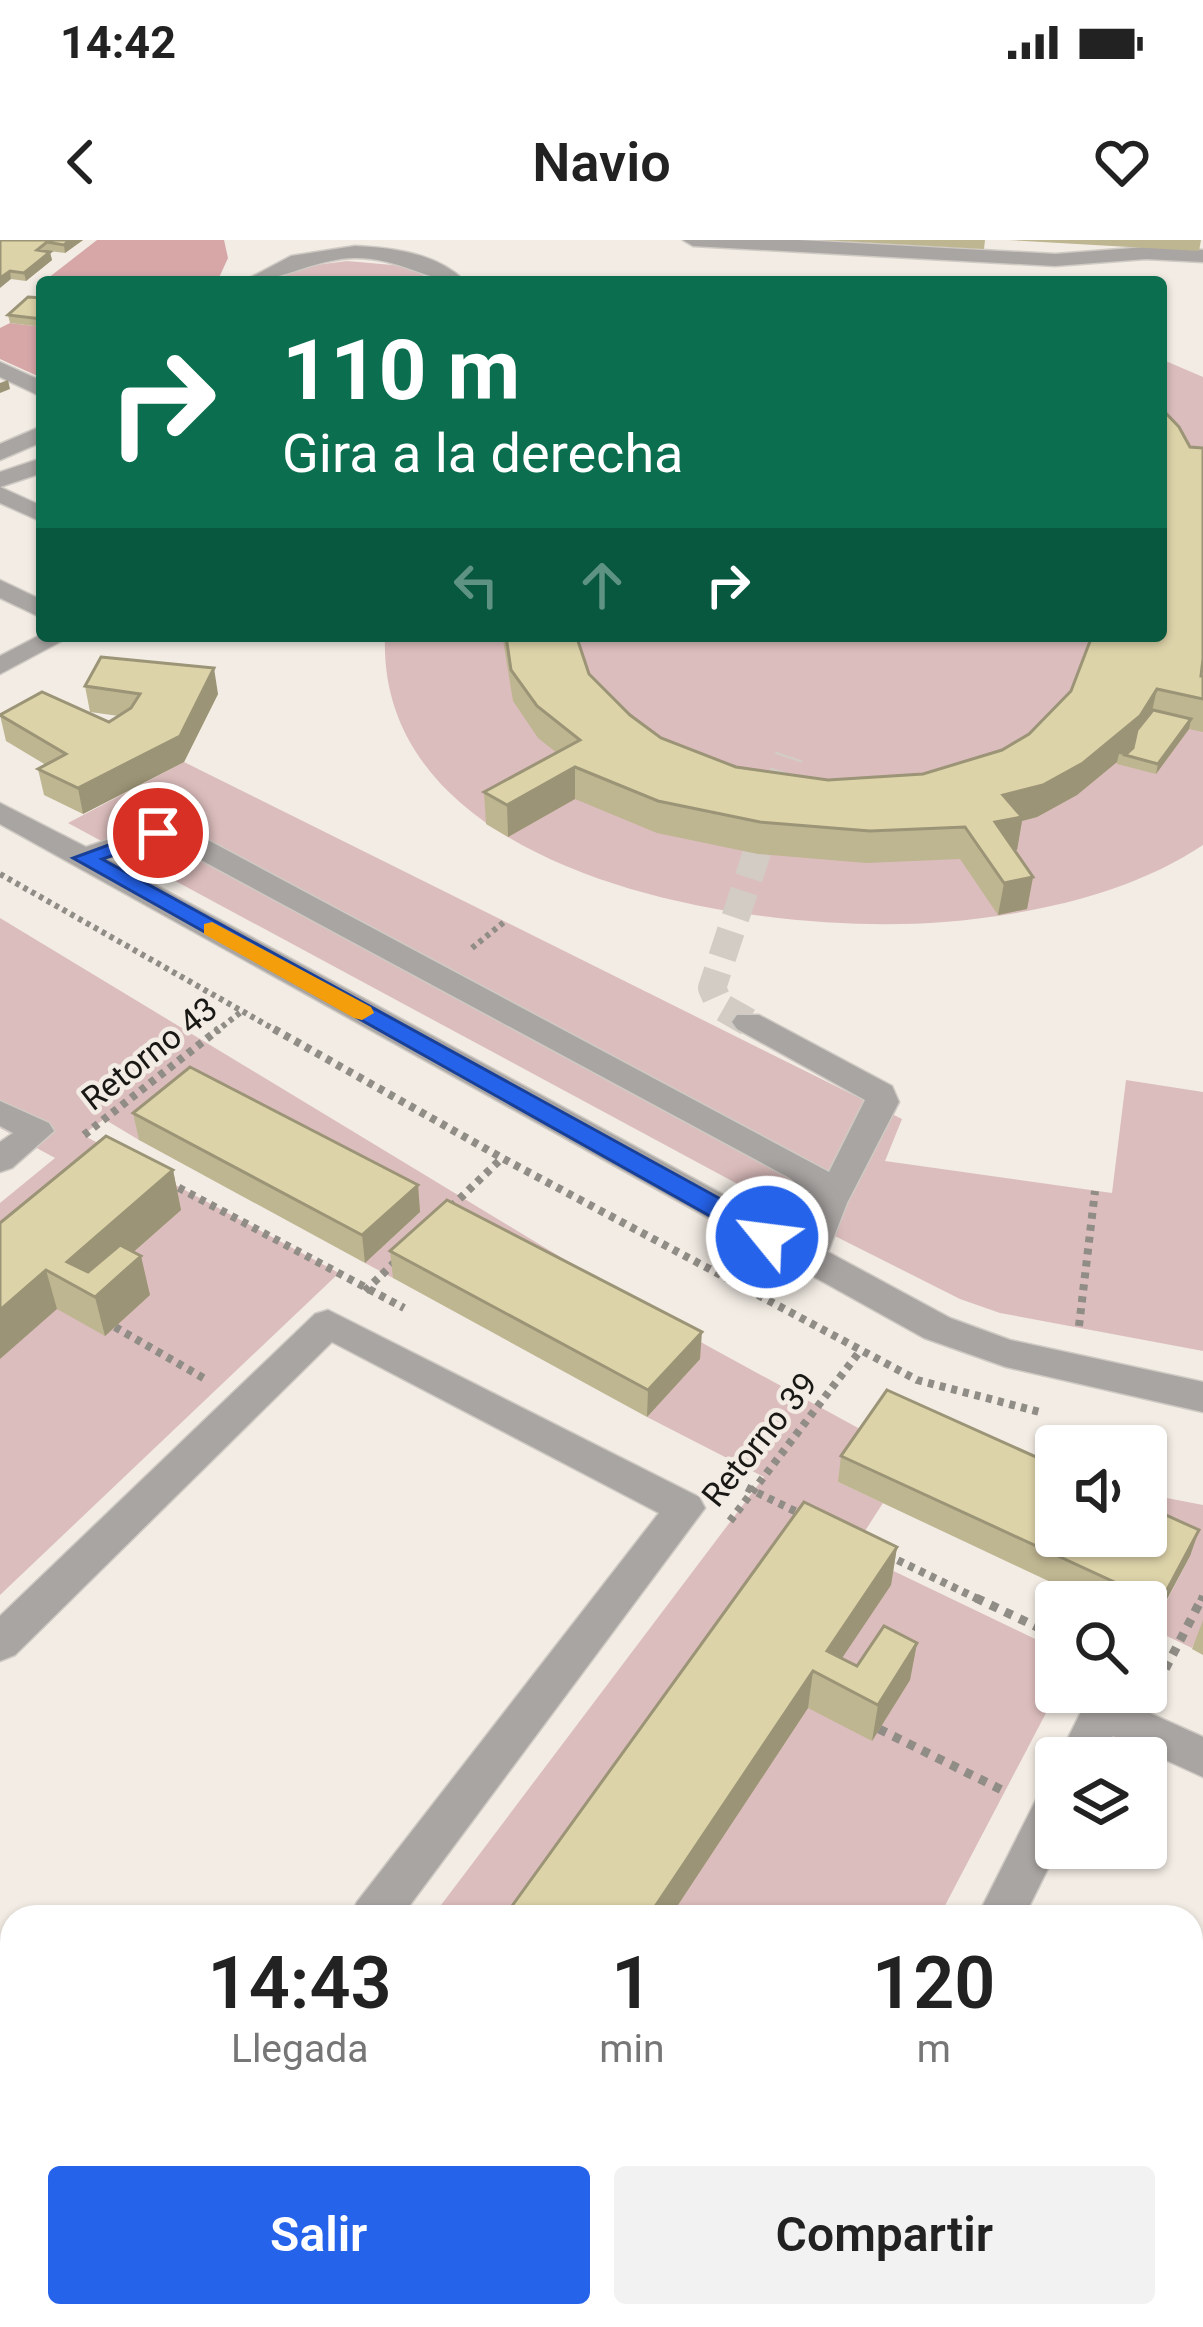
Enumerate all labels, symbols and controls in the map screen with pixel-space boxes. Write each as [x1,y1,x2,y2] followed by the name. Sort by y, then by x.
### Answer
[60,16,176,69] text: 14:42
[48,129,114,195] icon: back
[1089,129,1155,195] icon: heart
[532,131,671,194] text: Navio
[282,321,520,420] text: 110 m
[84,324,240,480] icon: right
[282,422,684,485] text: Gira a la derecha
[443,552,509,618] icon: left
[569,552,635,618] icon: ahead
[695,552,761,618] icon: right
[107,782,209,884] pin
[125,800,191,866] icon: arrive
[74,989,225,1118] street label: Retorno 43
[704,1174,830,1300] position arrow
[694,1365,825,1514] street label: Retorno 39
[1035,1425,1167,1869] map controls
[1035,1425,1167,1557] button: sound
[1035,1581,1167,1713] button: search
[1035,1737,1167,1869] button: layers
[208,1941,392,2026] text: 14:43
[611,1941,652,2026] text: 1
[872,1941,995,2026] text: 120
[231,2026,368,2072] text: Llegada
[599,2026,664,2072] text: min
[917,2026,951,2072] text: m
[48,2166,590,2304] button: Salir
[614,2166,1155,2304] button: Compartir

